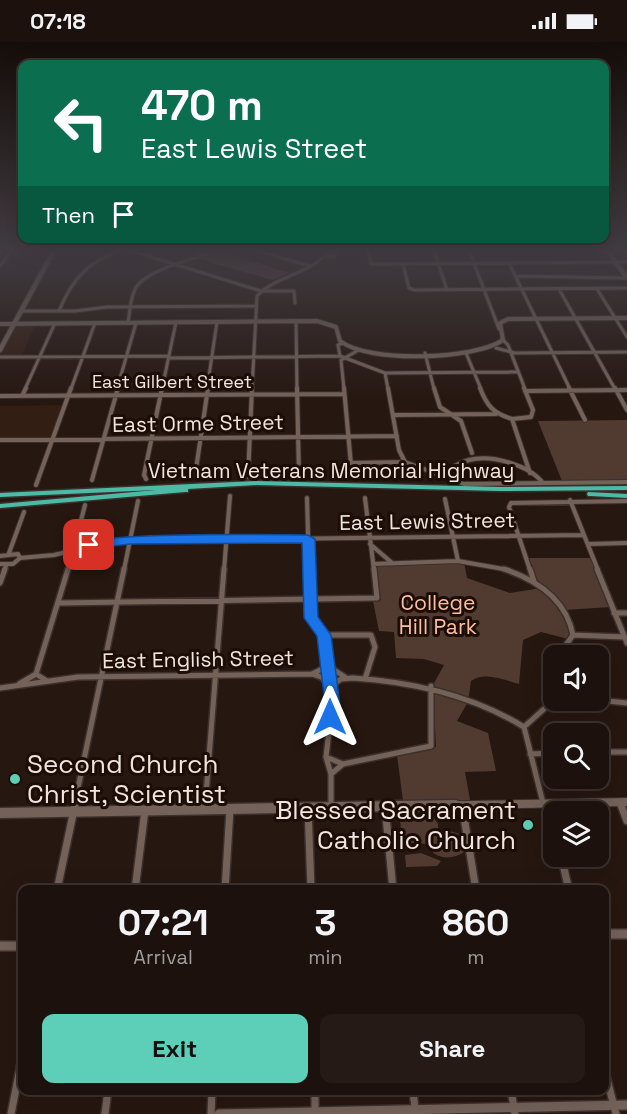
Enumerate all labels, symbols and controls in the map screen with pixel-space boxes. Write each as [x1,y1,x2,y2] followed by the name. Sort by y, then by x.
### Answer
[30,7,86,35] text: 07:18
[141,79,263,132] text: 470 m
[42,84,120,162] icon: left
[141,131,367,166] text: East Lewis Street
[107,198,140,231] icon: arrive
[42,201,95,229] text: Then
[92,370,252,393] street label: East Gilbert Street
[112,408,284,438] street label: East Orme Street
[148,457,514,484] street label: Vietnam Veterans Memorial Highway
[339,506,515,536] street label: East Lewis Street
[63,519,114,570] pin
[72,528,105,561] icon: arrive
[399,589,477,640] park label: College Hill Park
[102,644,294,674] street label: East English Street
[543,645,609,867] map controls
[543,645,609,711] button: sound
[298,685,362,749] position arrow
[543,723,609,789] button: search
[27,747,226,811] place label: Second Church Christ, Scientist
[8,772,22,786] marker: Second Church Christ, Scientist
[275,793,516,857] place label: Blessed Sacrament Catholic Church
[543,801,609,867] button: layers
[521,818,535,832] marker: Blessed Sacrament Catholic Church
[118,900,209,946] text: 07:21
[314,900,336,946] text: 3
[442,900,509,946] text: 860
[133,944,193,970] text: Arrival
[308,944,343,970] text: min
[467,944,484,970] text: m
[42,1014,308,1083] button: Exit
[320,1014,585,1083] button: Share

